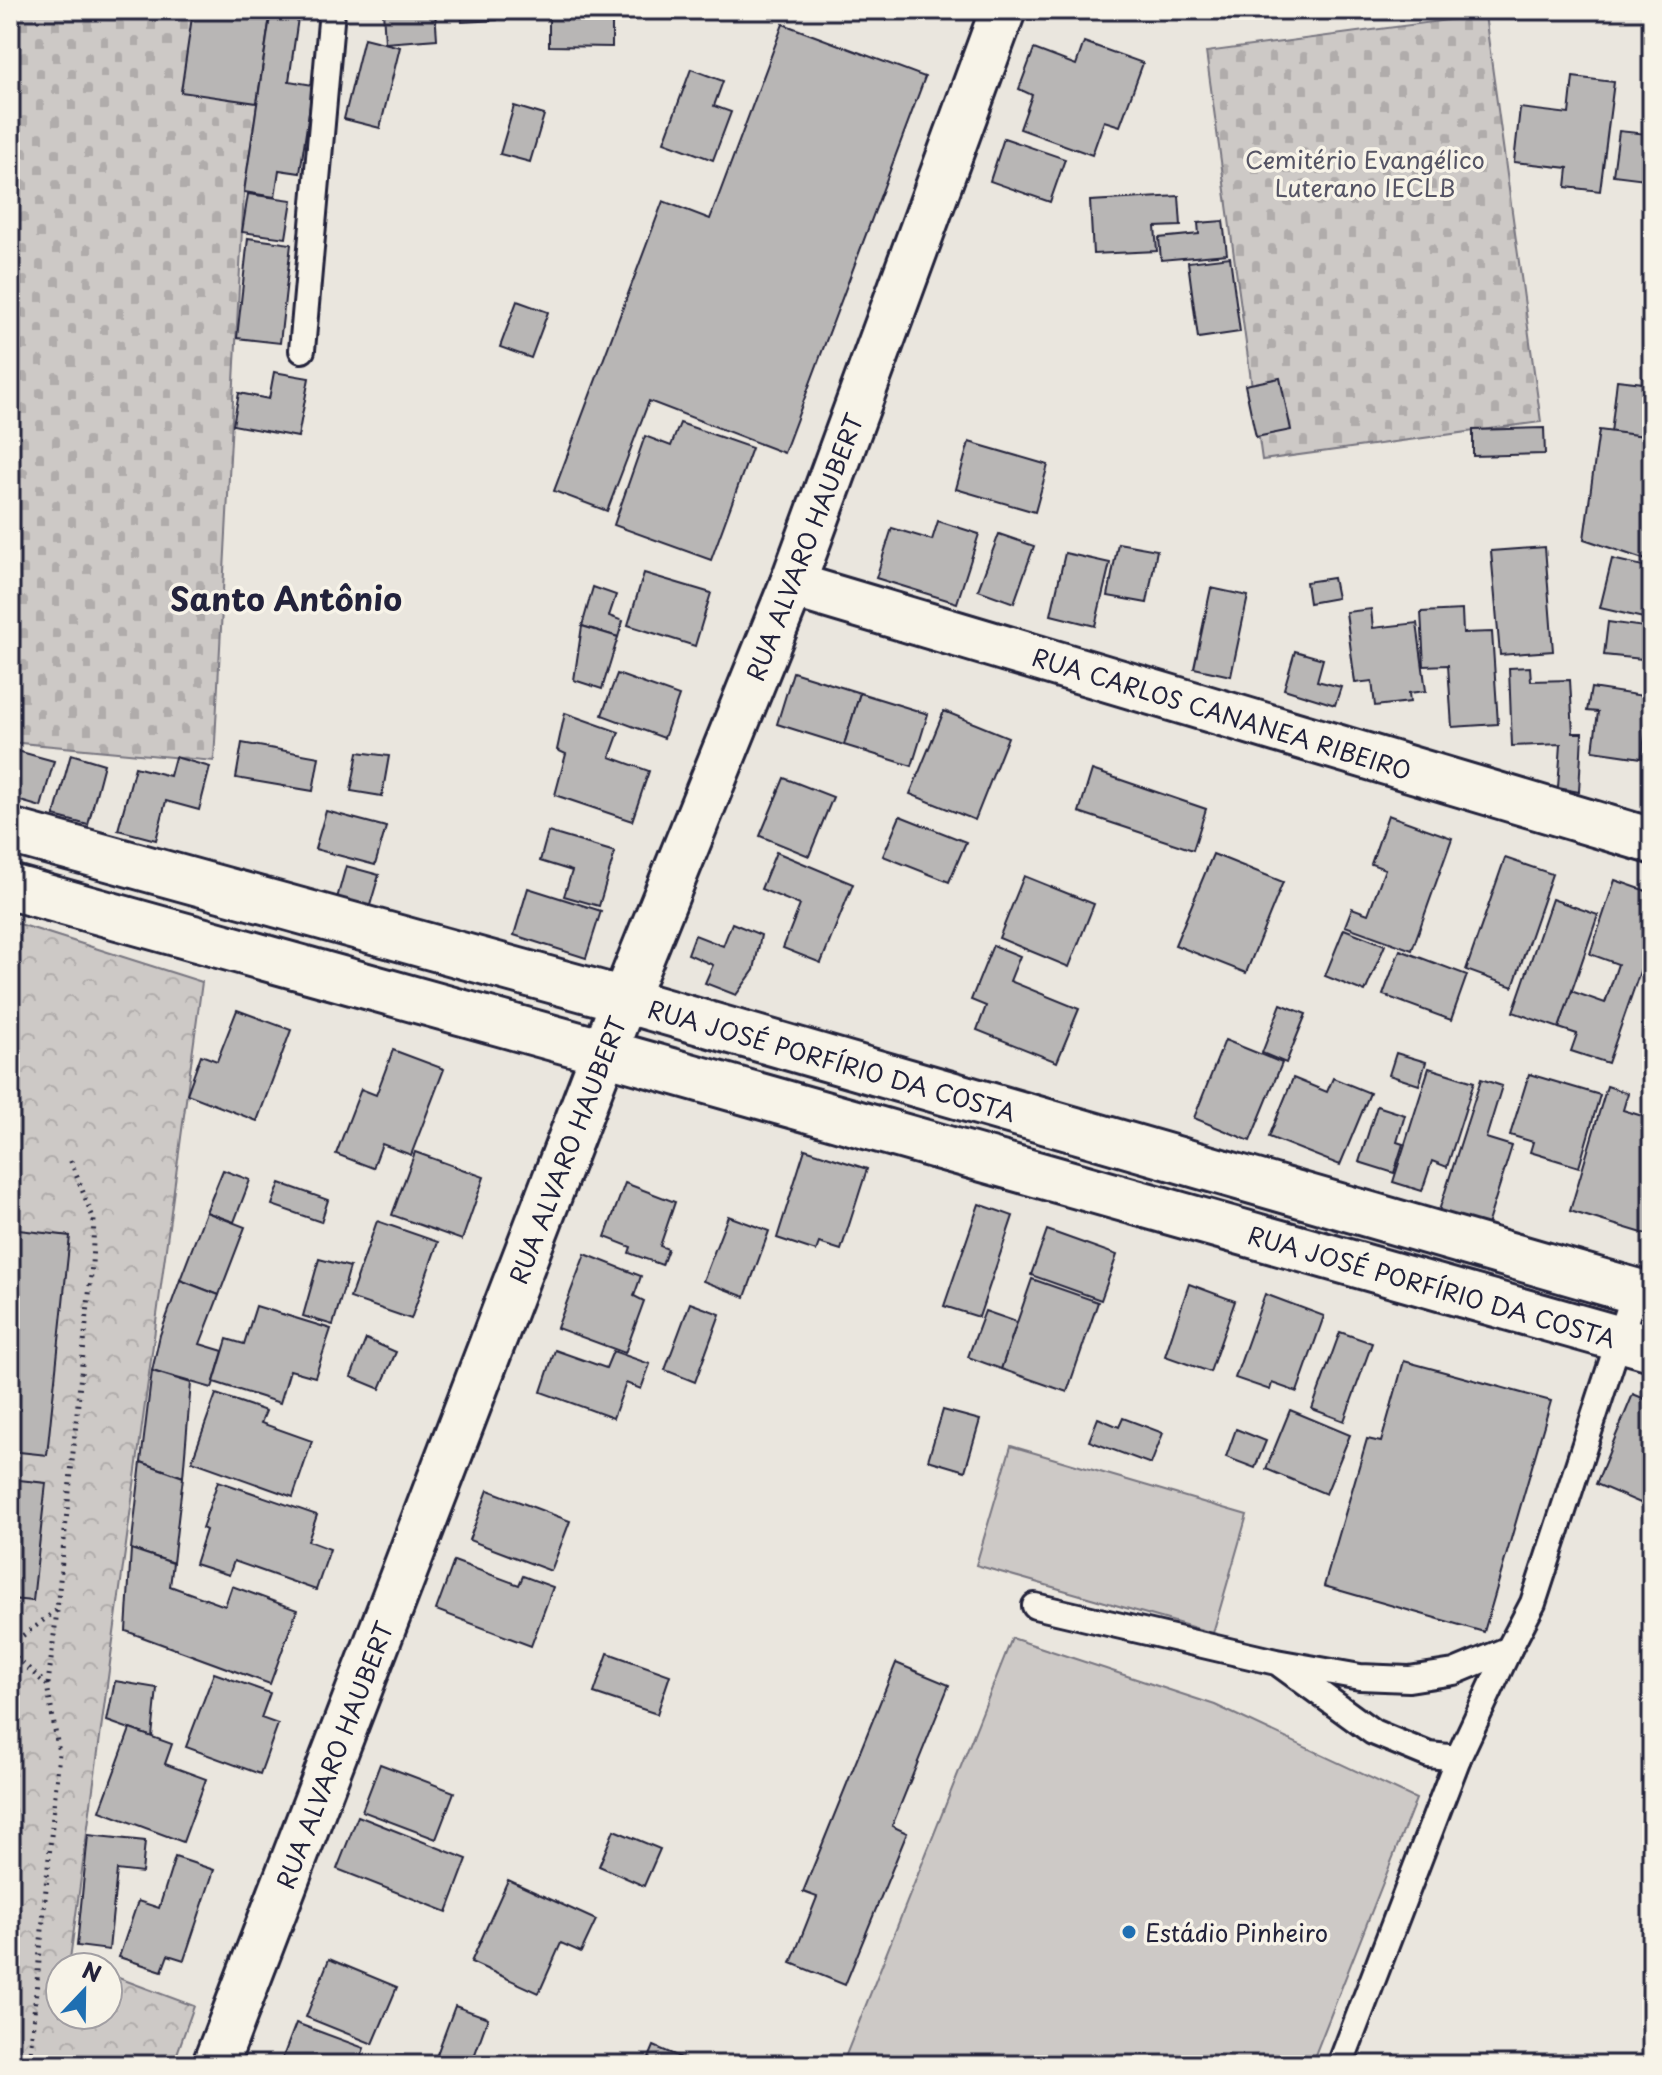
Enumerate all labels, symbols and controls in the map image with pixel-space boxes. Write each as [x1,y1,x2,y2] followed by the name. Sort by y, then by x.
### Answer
[1245,141,1485,205] park label: Cemitério Evangélico Luterano IECLB
[736,408,872,686] street label: RUA ALVARO HAUBERT
[170,574,402,622] district label: Santo Antônio
[1028,638,1416,788] street label: RUA CARLOS CANANEA RIBEIRO
[644,990,1020,1130] street label: RUA JOSÉ PORFÍRIO DA COSTA
[499,1011,635,1289] street label: RUA ALVARO HAUBERT
[1244,1216,1620,1356] street label: RUA JOSÉ PORFÍRIO DA COSTA
[266,1616,402,1894] street label: RUA ALVARO HAUBERT
[1145,1914,1328,1950] place label: Estádio Pinheiro
[1120,1923,1138,1941] marker: Estádio Pinheiro
[44,1951,124,2031] north arrow
[78,1953,106,1990] text: N

